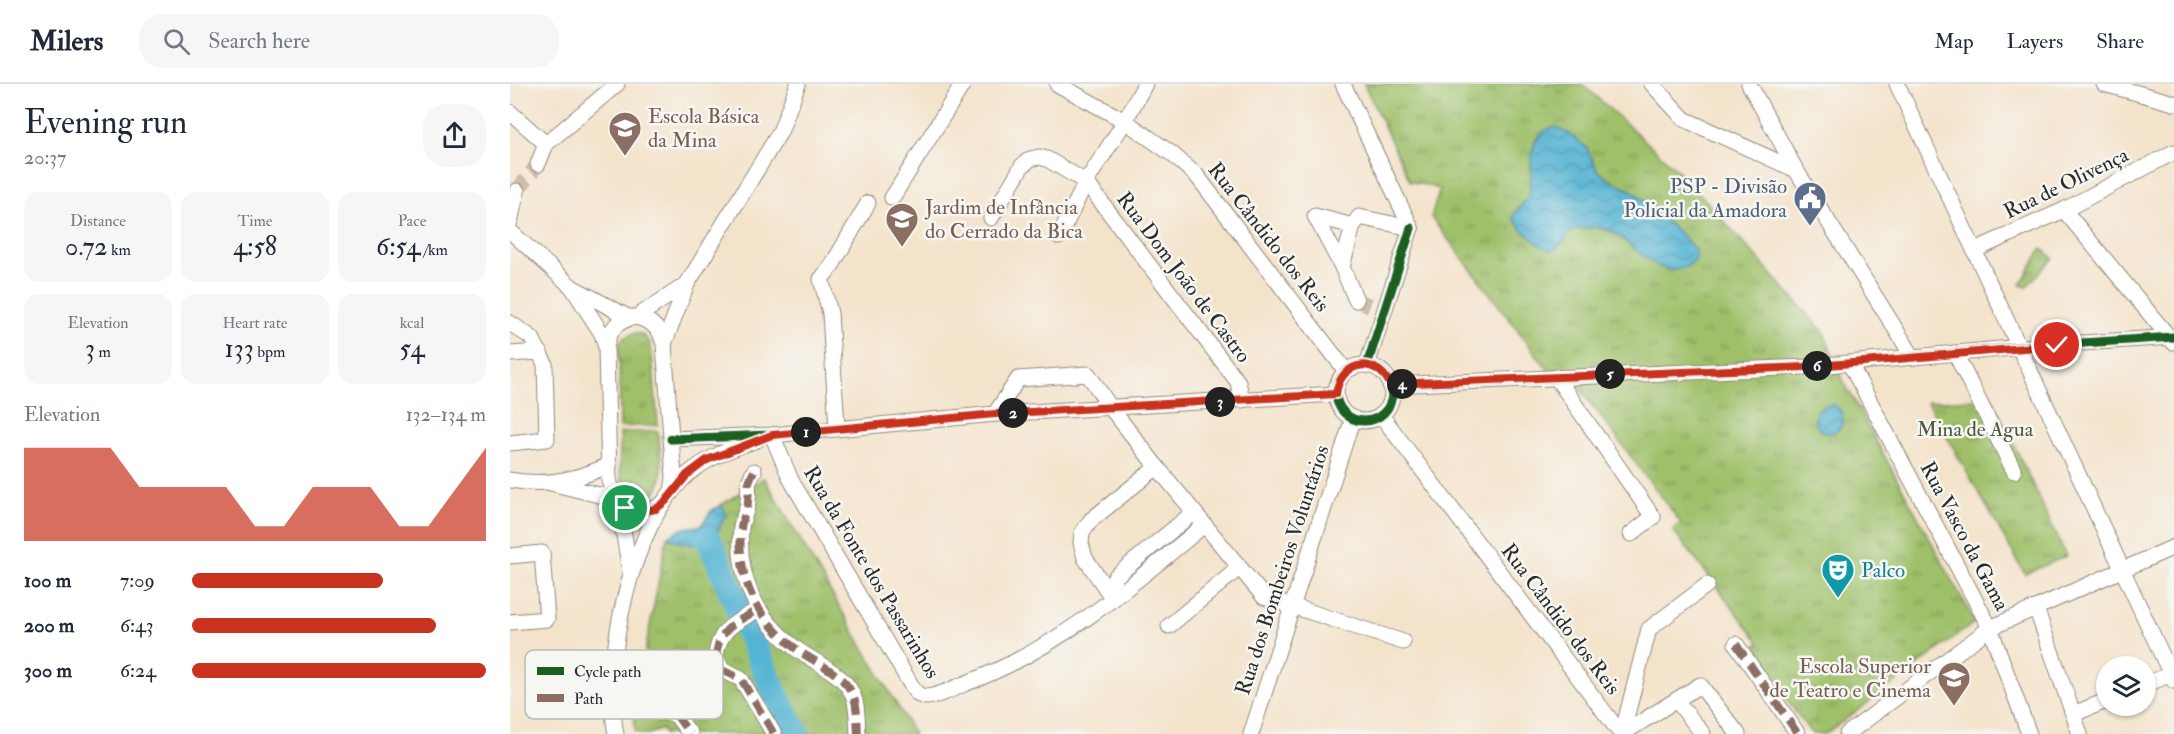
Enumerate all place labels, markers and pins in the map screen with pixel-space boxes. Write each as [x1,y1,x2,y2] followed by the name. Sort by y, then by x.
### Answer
[648,103,760,154] place label: Escola Básica da Mina
[607,110,643,157] school or university icon: Escola Básica da Mina
[1623,173,1787,224] place label: PSP - Divisão Policial da Amadora
[1792,180,1828,227] public building icon: PSP - Divisão Policial da Amadora
[924,194,1083,245] place label: Jardim de Infância do Cerrado da Bica
[884,201,920,248] school or university icon: Jardim de Infância do Cerrado da Bica
[2031,319,2082,370] pin
[1802,351,1832,381] pin: 6
[1595,359,1625,389] pin: 5
[1387,369,1417,399] pin: 4
[1205,387,1235,417] pin: 3
[998,398,1028,428] pin: 2
[791,417,821,447] pin: 1
[599,482,650,533] pin
[1820,552,1856,599] theatre icon: Palco
[1861,557,1905,584] place label: Palco
[1770,653,1931,704] place label: Escola Superior de Teatro e Cinema
[1936,660,1972,707] school or university icon: Escola Superior de Teatro e Cinema

